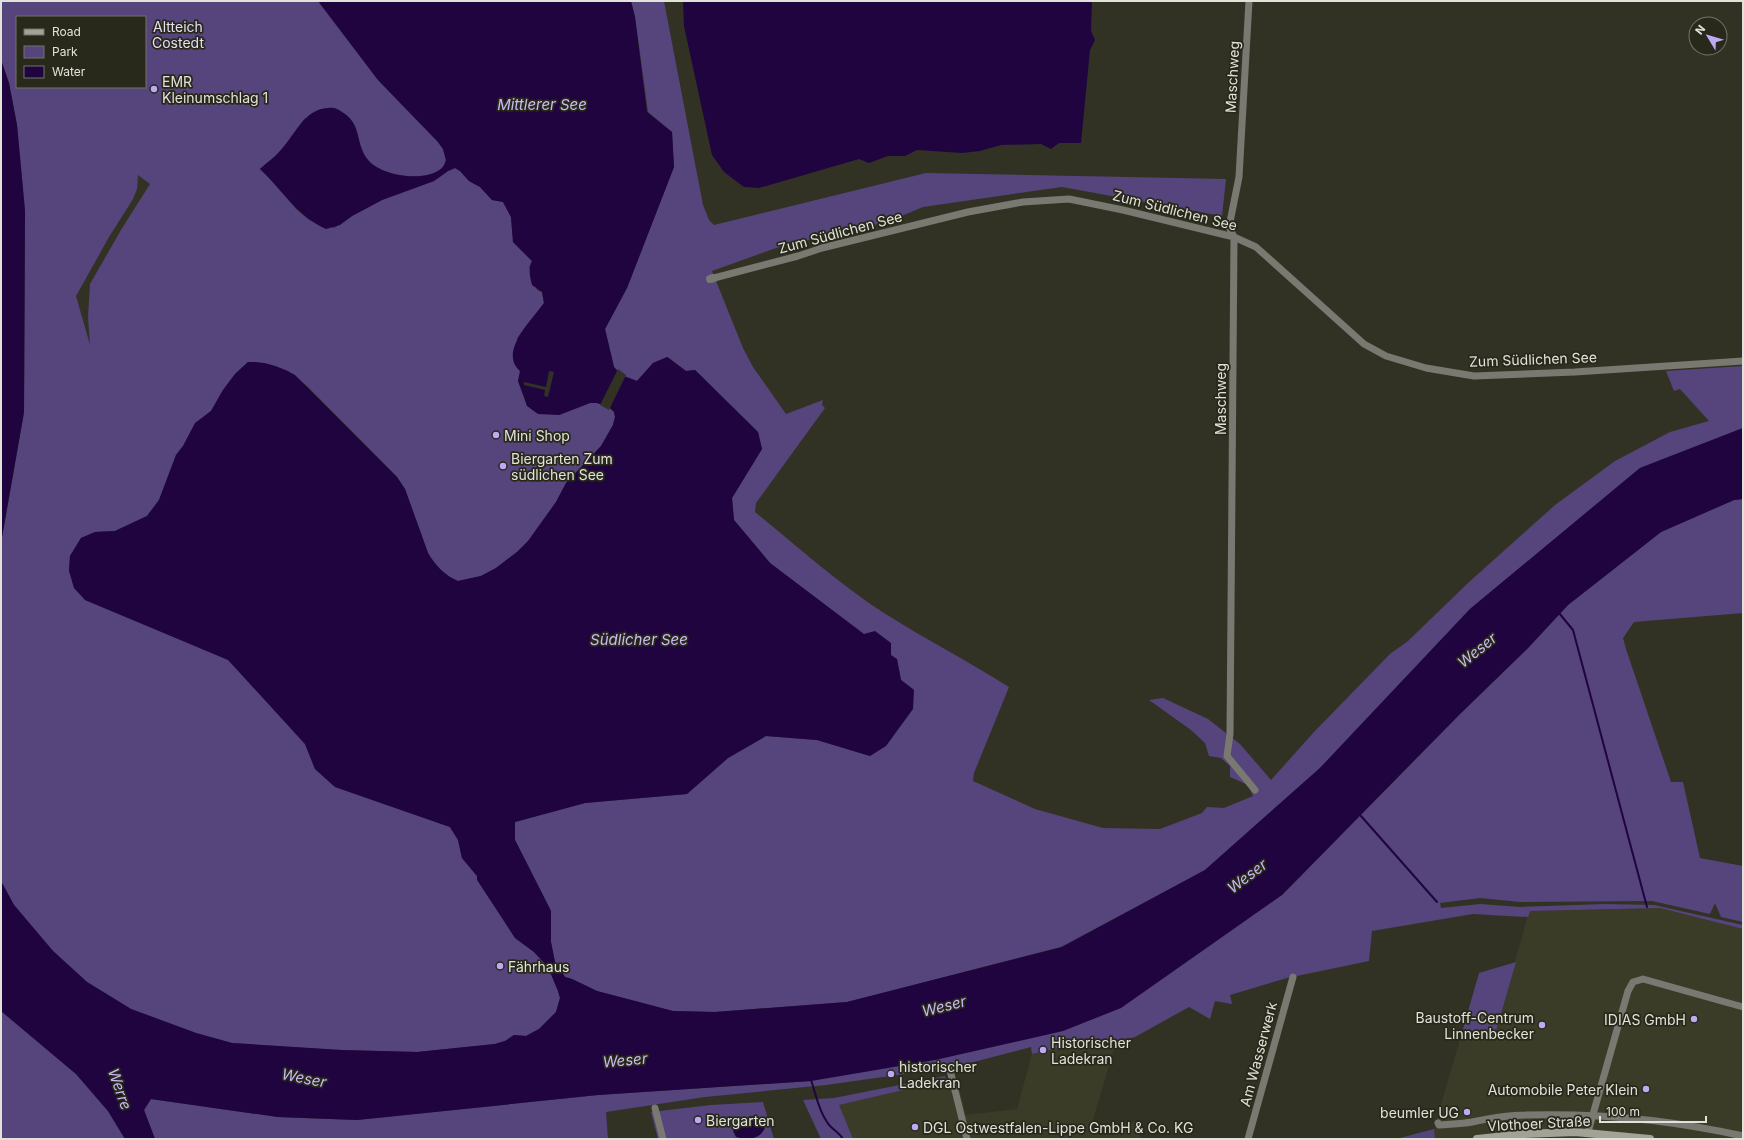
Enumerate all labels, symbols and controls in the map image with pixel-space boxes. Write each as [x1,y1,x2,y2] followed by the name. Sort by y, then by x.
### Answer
[16,16,146,88] legend
[1688,16,1728,56] north arrow
[152,18,204,51] park label: Altteich Costedt
[1692,22,1708,37] text: N
[52,24,81,39] text: Road
[1222,41,1242,113] street label: Maschweg
[52,44,78,59] text: Park
[52,64,86,79] text: Water
[162,73,268,106] place label: EMR Kleinumschlag 1
[149,84,159,94] marker: EMR Kleinumschlag 1
[497,95,587,114] water label: Mittlerer See
[1111,186,1239,234] street label: Zum Südlichen See
[776,207,904,257] street label: Zum Südlichen See
[1469,348,1597,370] street label: Zum Südlichen See
[1212,363,1229,435] street label: Maschweg
[504,427,570,444] place label: Mini Shop
[491,430,501,440] marker: Mini Shop
[511,450,613,483] place label: Biergarten Zum südlichen See
[498,461,508,471] marker: Biergarten Zum südlichen See
[1454,628,1501,671] water label: Weser
[590,630,688,649] water label: Südlicher See
[1223,855,1271,897] water label: Weser
[508,958,569,975] place label: Fährhaus
[495,961,505,971] marker: Fährhaus
[920,991,968,1021] water label: Weser
[1236,999,1280,1108] street label: Am Wasserwerk
[1416,1009,1534,1042] place label: Baustoff-Centrum Linnenbecker
[1604,1011,1686,1028] place label: IDIAS GmbH
[1689,1014,1699,1024] marker: IDIAS GmbH
[1537,1020,1547,1030] marker: Baustoff-Centrum Linnenbecker
[1051,1034,1131,1067] place label: Historischer Ladekran
[1038,1045,1048,1055] marker: Historischer Ladekran
[602,1049,649,1071] water label: Weser
[899,1058,977,1091] place label: historischer Ladekran
[280,1064,328,1092] water label: Weser
[104,1066,136,1112] water label: Werre
[886,1069,896,1079] marker: historischer Ladekran
[1488,1081,1638,1098] place label: Automobile Peter Klein
[1641,1084,1651,1094] marker: Automobile Peter Klein
[1600,1098,1706,1124] scale bar
[1380,1104,1459,1121] place label: beumler UG
[1606,1104,1640,1119] text: 100 m
[1462,1107,1472,1117] marker: beumler UG
[706,1112,775,1129] place label: Biergarten
[1487,1112,1591,1134] street label: Vlothoer Straße
[693,1115,703,1125] marker: Biergarten
[923,1119,1193,1136] place label: DGL Ostwestfalen-Lippe GmbH & Co. KG
[910,1122,920,1132] marker: DGL Ostwestfalen-Lippe GmbH & Co. KG

